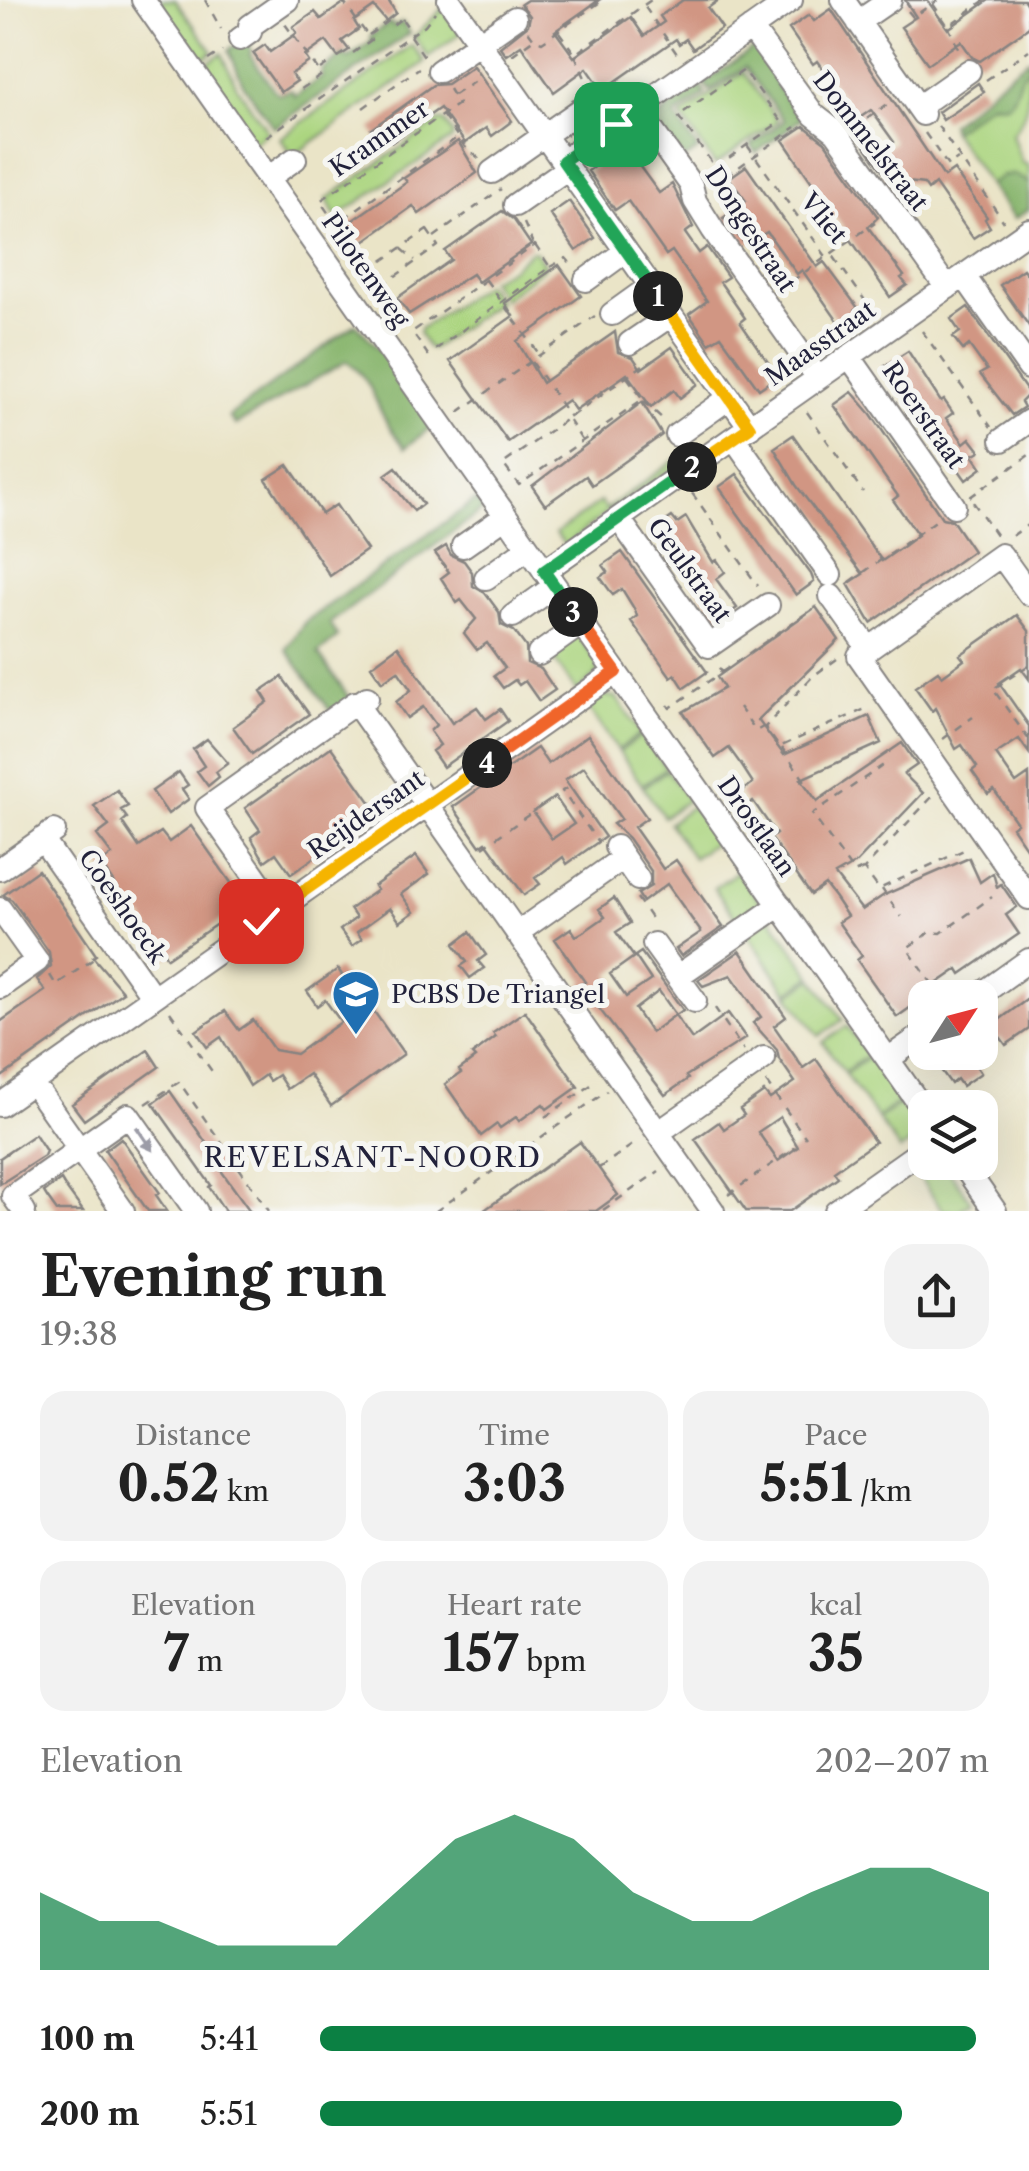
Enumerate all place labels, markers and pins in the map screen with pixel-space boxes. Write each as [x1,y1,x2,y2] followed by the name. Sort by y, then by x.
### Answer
[574,82,659,167] pin
[633,271,683,321] pin: 1
[667,442,717,492] pin: 2
[548,587,598,637] pin: 3
[462,738,512,788] pin: 4
[219,879,304,964] pin
[330,968,382,1036] school or university icon: PCBS De Triangel
[391,979,605,1010] place label: PCBS De Triangel

